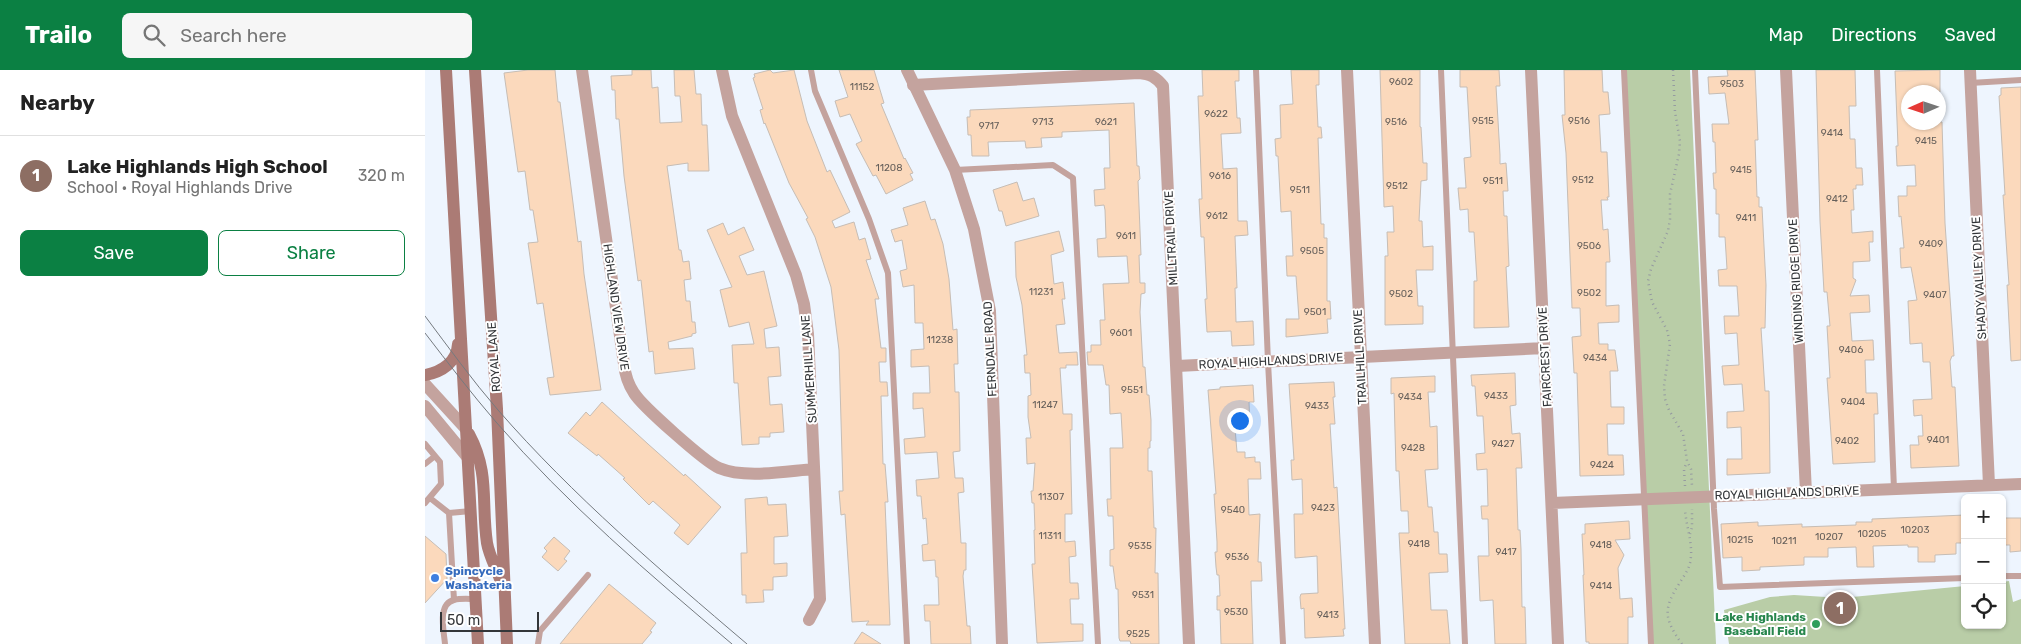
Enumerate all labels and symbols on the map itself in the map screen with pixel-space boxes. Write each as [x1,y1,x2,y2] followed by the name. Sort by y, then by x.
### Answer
[1389,76,1413,88] house number: 9602
[1720,78,1744,90] house number: 9503
[850,81,874,93] house number: 11152
[1901,85,1946,130] north arrow
[1204,108,1228,120] house number: 9622
[1472,115,1494,127] house number: 9515
[1568,115,1590,127] house number: 9516
[1032,116,1054,128] house number: 9713
[1095,116,1117,128] house number: 9621
[1385,116,1407,128] house number: 9516
[979,120,999,132] house number: 9717
[1821,127,1843,139] house number: 9414
[1915,135,1937,147] house number: 9415
[875,162,903,174] house number: 11208
[1730,164,1752,176] house number: 9415
[1209,170,1231,182] house number: 9616
[1572,174,1594,186] house number: 9512
[1483,175,1503,187] house number: 9511
[1386,180,1408,192] house number: 9512
[1290,184,1310,196] house number: 9511
[1162,190,1180,286] street label: MILLTRAIL DRIVE
[1826,193,1848,205] house number: 9412
[1206,210,1228,222] house number: 9612
[1736,212,1756,224] house number: 9411
[1969,216,1989,340] street label: SHADY VALLEY DRIVE
[1786,218,1806,344] street label: WINDING RIDGE DRIVE
[1116,230,1136,242] house number: 9611
[1919,238,1943,250] house number: 9409
[1577,240,1601,252] house number: 9506
[600,243,632,371] street label: HIGHLAND VIEW DRIVE
[1300,245,1324,257] house number: 9505
[1029,286,1053,298] house number: 11231
[1577,287,1601,299] house number: 9502
[1389,288,1413,300] house number: 9502
[1923,289,1947,301] house number: 9407
[981,301,999,397] street label: FERNDALE ROAD
[1304,306,1326,318] house number: 9501
[1535,307,1555,407] street label: FAIRCREST DRIVE
[1351,309,1369,405] street label: TRAILHILL DRIVE
[798,314,820,424] street label: SUMMERHILL LANE
[485,321,503,393] street label: ROYAL LANE
[1110,327,1132,339] house number: 9601
[927,334,953,346] house number: 11238
[1839,344,1863,356] house number: 9406
[1198,350,1344,372] street label: ROYAL HIGHLANDS DRIVE
[1583,352,1607,364] house number: 9434
[1121,384,1143,396] house number: 9551
[1484,390,1508,402] house number: 9433
[1398,391,1422,403] house number: 9434
[1841,396,1865,408] house number: 9404
[1032,399,1058,411] house number: 11247
[1305,400,1329,412] house number: 9433
[1227,408,1253,434] your location
[1927,434,1949,446] house number: 9401
[1835,435,1859,447] house number: 9402
[1492,438,1515,450] house number: 9427
[1401,442,1425,454] house number: 9428
[1590,459,1614,471] house number: 9424
[1714,483,1860,503] street label: ROYAL HIGHLANDS DRIVE
[1038,491,1064,503] house number: 11307
[1311,502,1335,514] house number: 9423
[1221,504,1245,516] house number: 9540
[1901,524,1929,536] house number: 10203
[1858,528,1886,540] house number: 10205
[1039,530,1061,542] house number: 11311
[1815,531,1843,543] house number: 10207
[1727,534,1753,546] house number: 10215
[1771,535,1797,547] house number: 10211
[1408,538,1430,550] house number: 9418
[1590,539,1612,551] house number: 9418
[1128,540,1152,552] house number: 9535
[1495,546,1517,558] house number: 9417
[1225,551,1249,563] house number: 9536
[445,564,512,592] place label: Spincycle Washateria
[429,572,441,584] marker: Spincycle Washateria
[1590,580,1612,592] house number: 9414
[1132,589,1154,601] house number: 9531
[1824,589,1856,627] pin: 1
[1224,606,1248,618] house number: 9530
[440,609,539,632] scale bar
[1317,609,1339,621] house number: 9413
[1715,610,1806,638] place label: Lake Highlands Baseball Field
[1810,618,1822,630] marker: Lake Highlands Baseball Field
[1126,628,1150,640] house number: 9525

